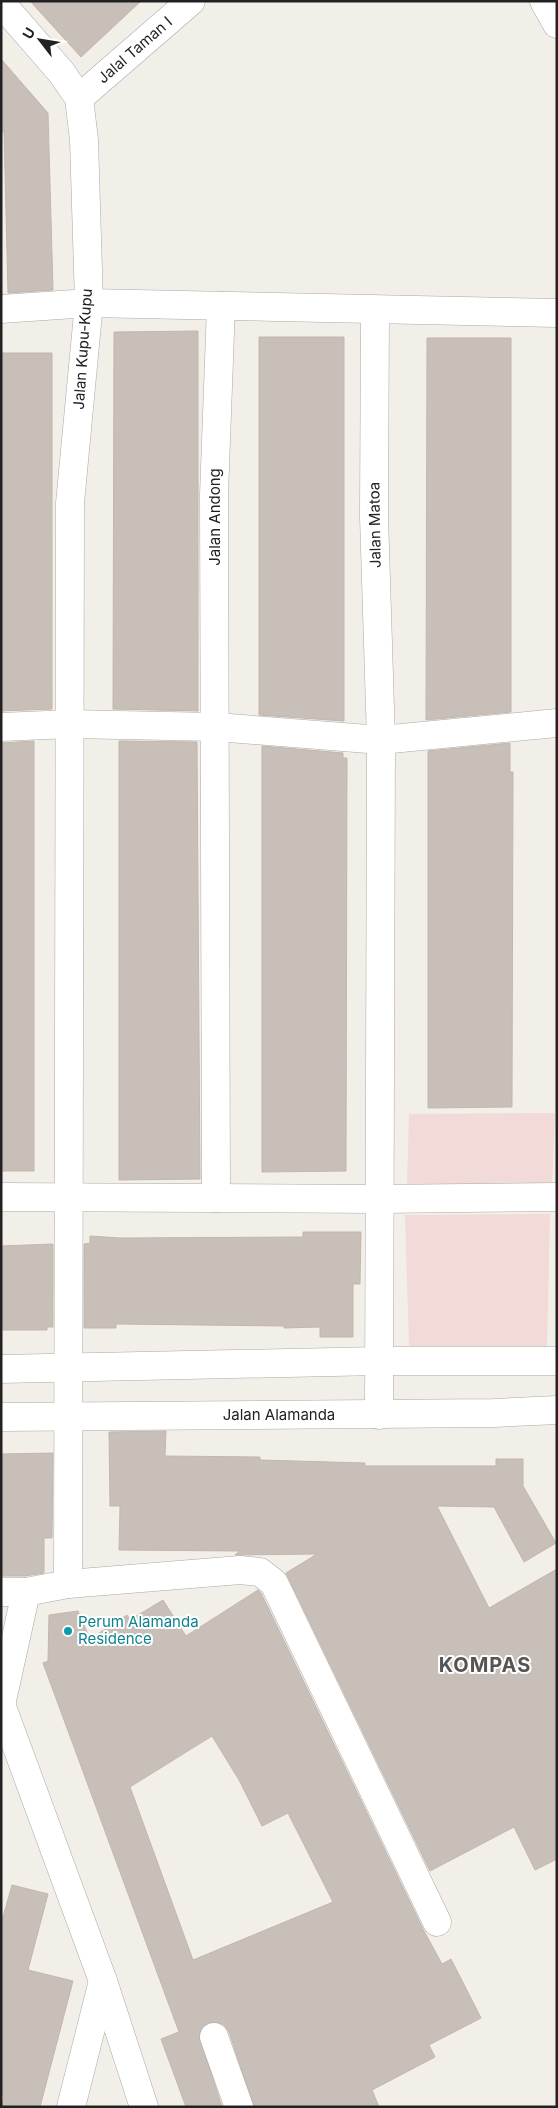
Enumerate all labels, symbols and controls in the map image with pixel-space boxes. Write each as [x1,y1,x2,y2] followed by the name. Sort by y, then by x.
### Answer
[94,12,176,87] street label: Jalal Taman I
[15,15,65,65] north arrow
[19,24,38,42] text: U
[69,288,96,410] street label: Jalan Kupu-Kupu
[205,468,224,566] street label: Jalan Andong
[364,482,385,568] street label: Jalan Matoa
[223,1405,335,1424] street label: Jalan Alamanda
[78,1612,199,1648] place label: Perum Alamanda Residence
[62,1625,74,1637] marker: Perum Alamanda Residence
[439,1653,531,1677] district label: KOMPAS

